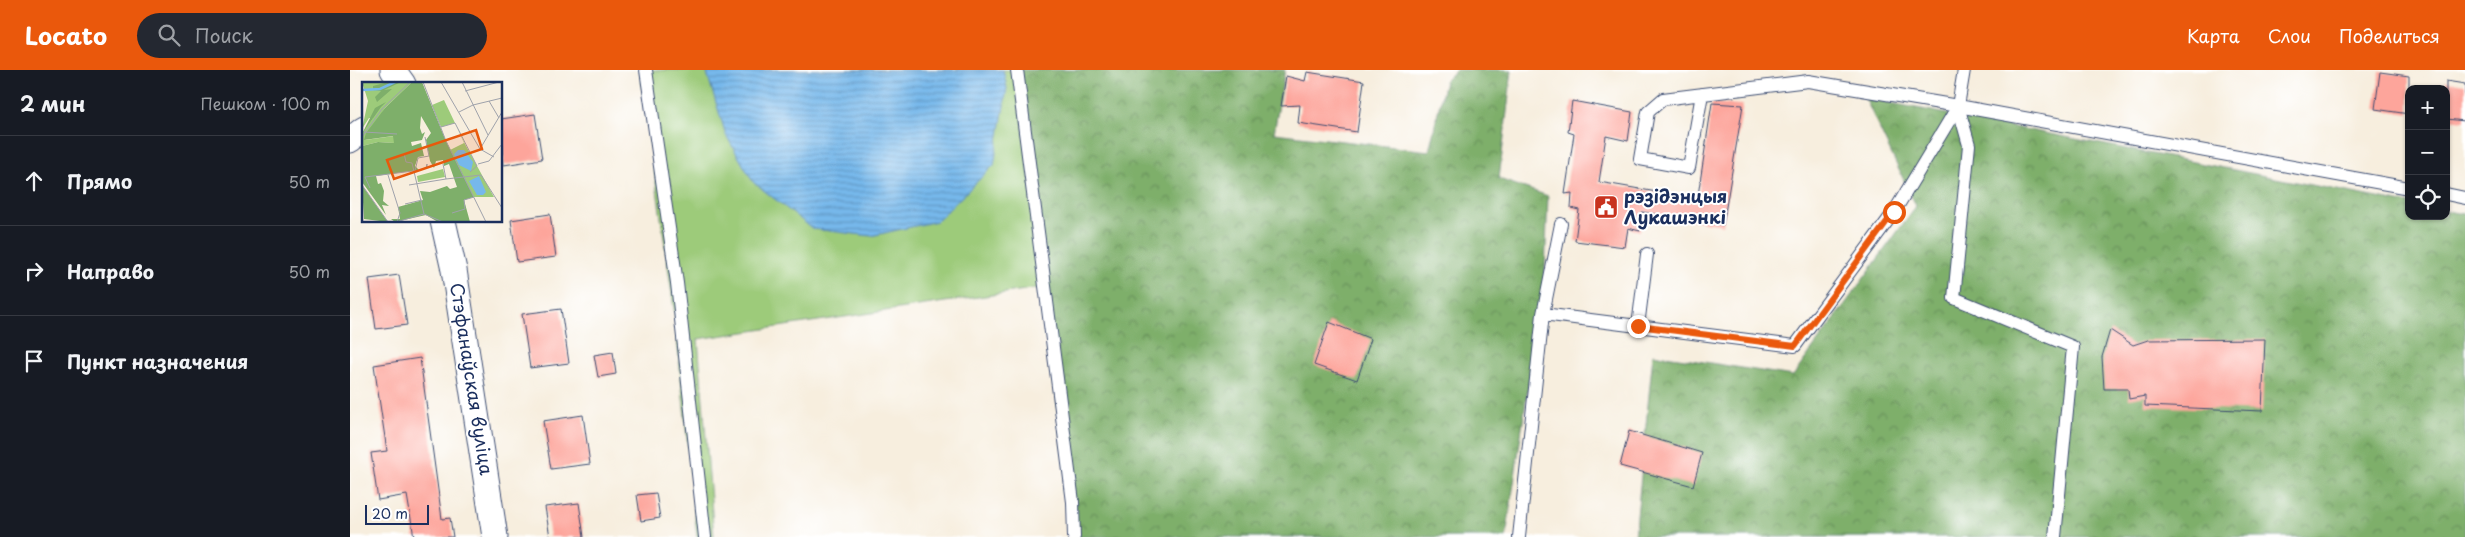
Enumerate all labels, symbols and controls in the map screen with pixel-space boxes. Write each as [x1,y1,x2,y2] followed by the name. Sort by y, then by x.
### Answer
[137,13,487,58] search box
[25,17,107,53] text: Locato
[155,21,183,49] icon: search
[195,21,253,49] text: Поиск
[2187,22,2240,49] text: Карта
[2268,22,2311,49] text: Слои
[2339,22,2440,49] text: Поделиться
[362,82,502,222] inset map
[2405,85,2450,220] map controls
[2405,85,2450,130] button: +
[20,87,85,119] text: 2 мин
[200,91,330,115] text: Пешком · 100 m
[2405,130,2450,175] button: −
[20,167,48,195] icon: ahead
[67,167,132,195] text: Прямо
[289,169,330,193] text: 50 m
[2405,175,2450,220] button: locate
[1624,182,1727,230] place label: рэзідэнцыя Лукашэнкі
[1593,194,1619,220] public building icon: рэзідэнцыя Лукашэнкі
[1883,201,1906,224] route start
[20,257,48,285] icon: right
[67,257,154,285] text: Направо
[289,259,330,283] text: 50 m
[444,281,501,477] street label: Стэфанаўская вуліца
[1627,315,1650,338] route end
[20,347,48,375] icon: arrive
[67,347,248,375] text: Пункт назначения
[365,502,429,525] scale bar
[372,503,408,524] text: 20 m

